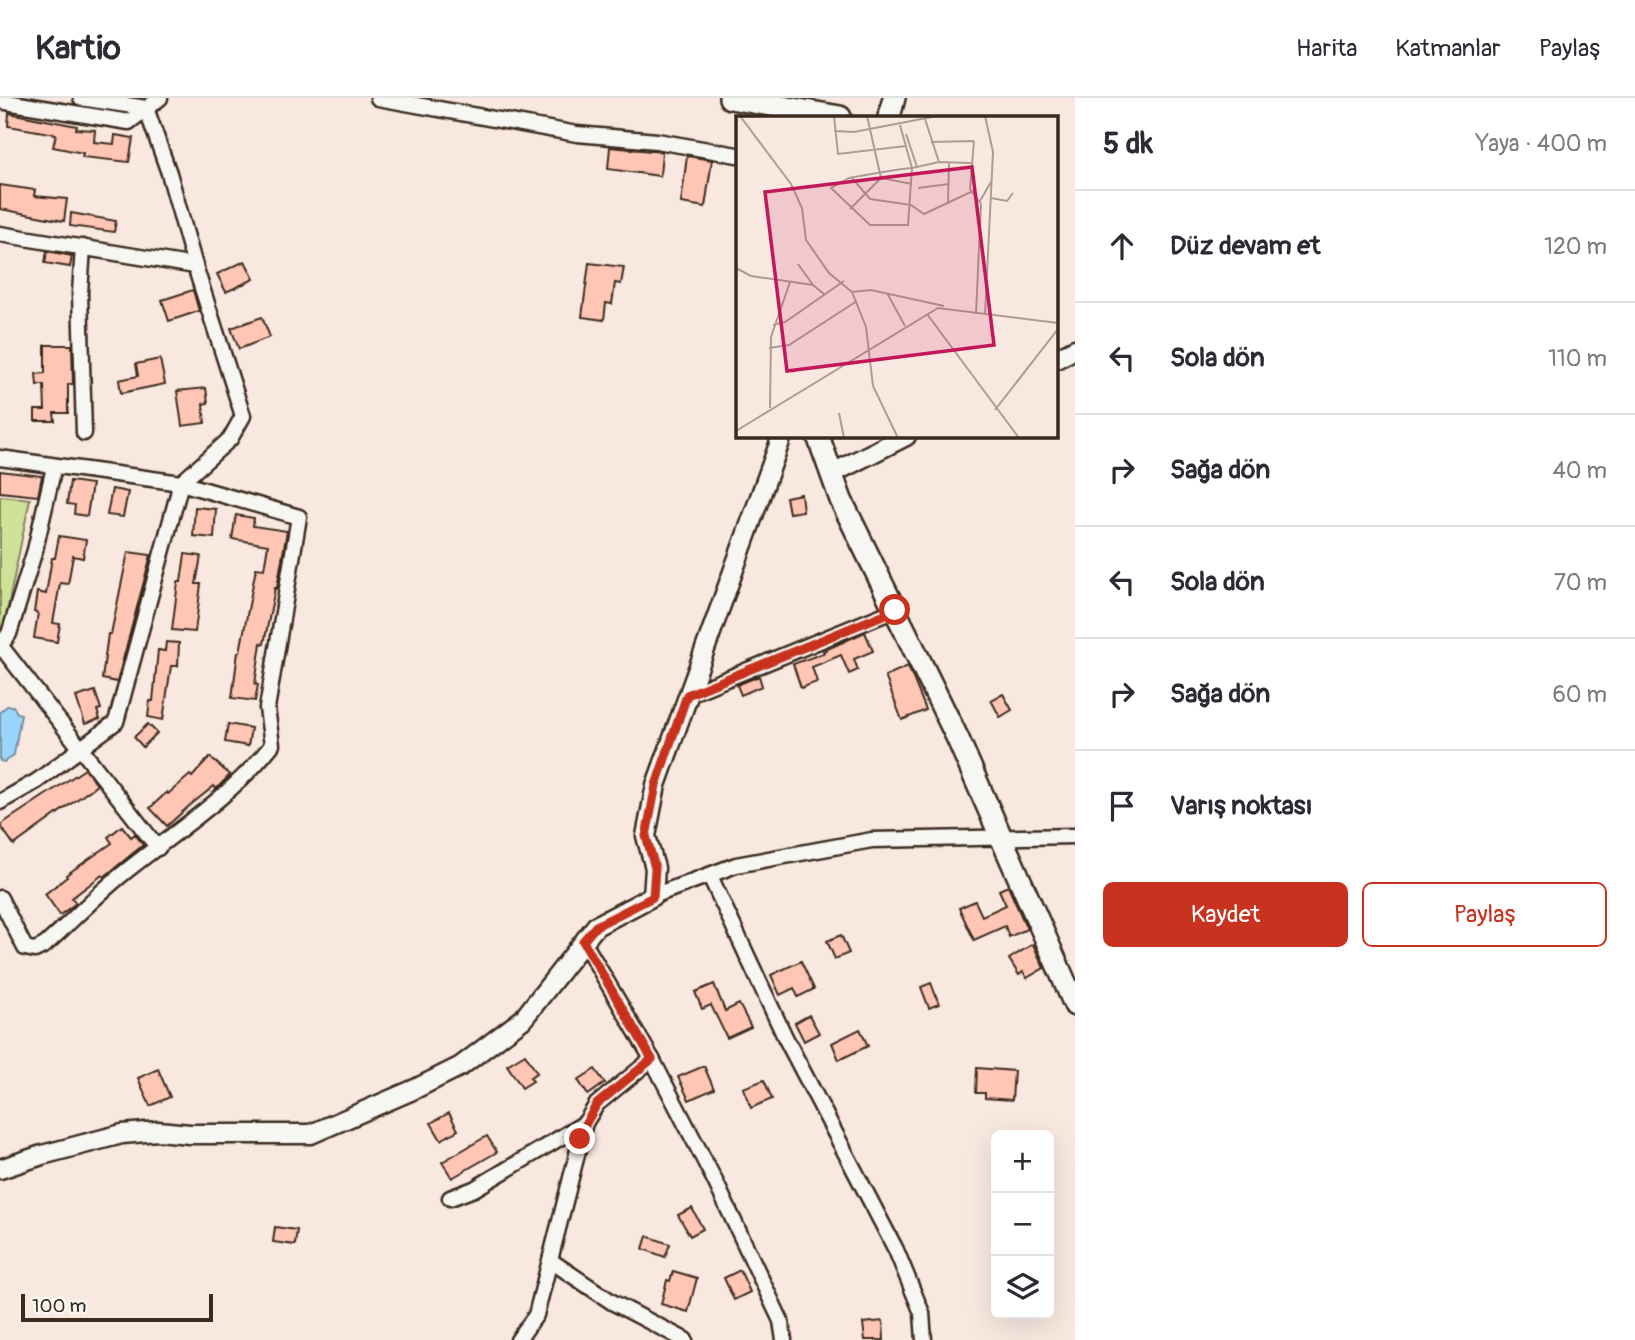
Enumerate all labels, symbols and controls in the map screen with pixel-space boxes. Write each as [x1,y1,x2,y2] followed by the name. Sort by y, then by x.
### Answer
[35,28,121,69] text: Kartio
[1296,34,1357,63] text: Harita
[1395,34,1501,63] text: Katmanlar
[1539,34,1600,63] text: Paylaş
[736,116,1058,438] inset map
[1103,125,1153,162] text: 5 dk
[1476,129,1607,158] text: Yaya · 400 m
[1103,227,1141,265] icon: ahead
[1170,230,1321,262] text: Düz devam et
[1544,232,1607,261] text: 120 m
[1103,339,1141,377] icon: left
[1170,342,1265,374] text: Sola dön
[1548,344,1607,373] text: 110 m
[1103,451,1141,489] icon: right
[1170,454,1270,486] text: Sağa dön
[1553,456,1607,485] text: 40 m
[1103,563,1141,601] icon: left
[1170,566,1265,598] text: Sola dön
[1554,568,1607,597] text: 70 m
[879,594,910,625] route start
[1103,675,1141,713] icon: right
[1170,678,1270,710] text: Sağa dön
[1552,680,1607,709] text: 60 m
[1103,787,1141,825] icon: arrive
[1170,790,1312,822] text: Varış noktası
[1103,882,1348,947] button: Kaydet
[1362,882,1607,947] button: Paylaş
[564,1123,595,1154] route end
[991,1130,1054,1319] map controls
[991,1130,1054,1193] button: +
[991,1193,1054,1256] button: −
[991,1256,1054,1319] button: layers
[21,1291,214,1323] scale bar
[32,1294,86,1318] text: 100 m

